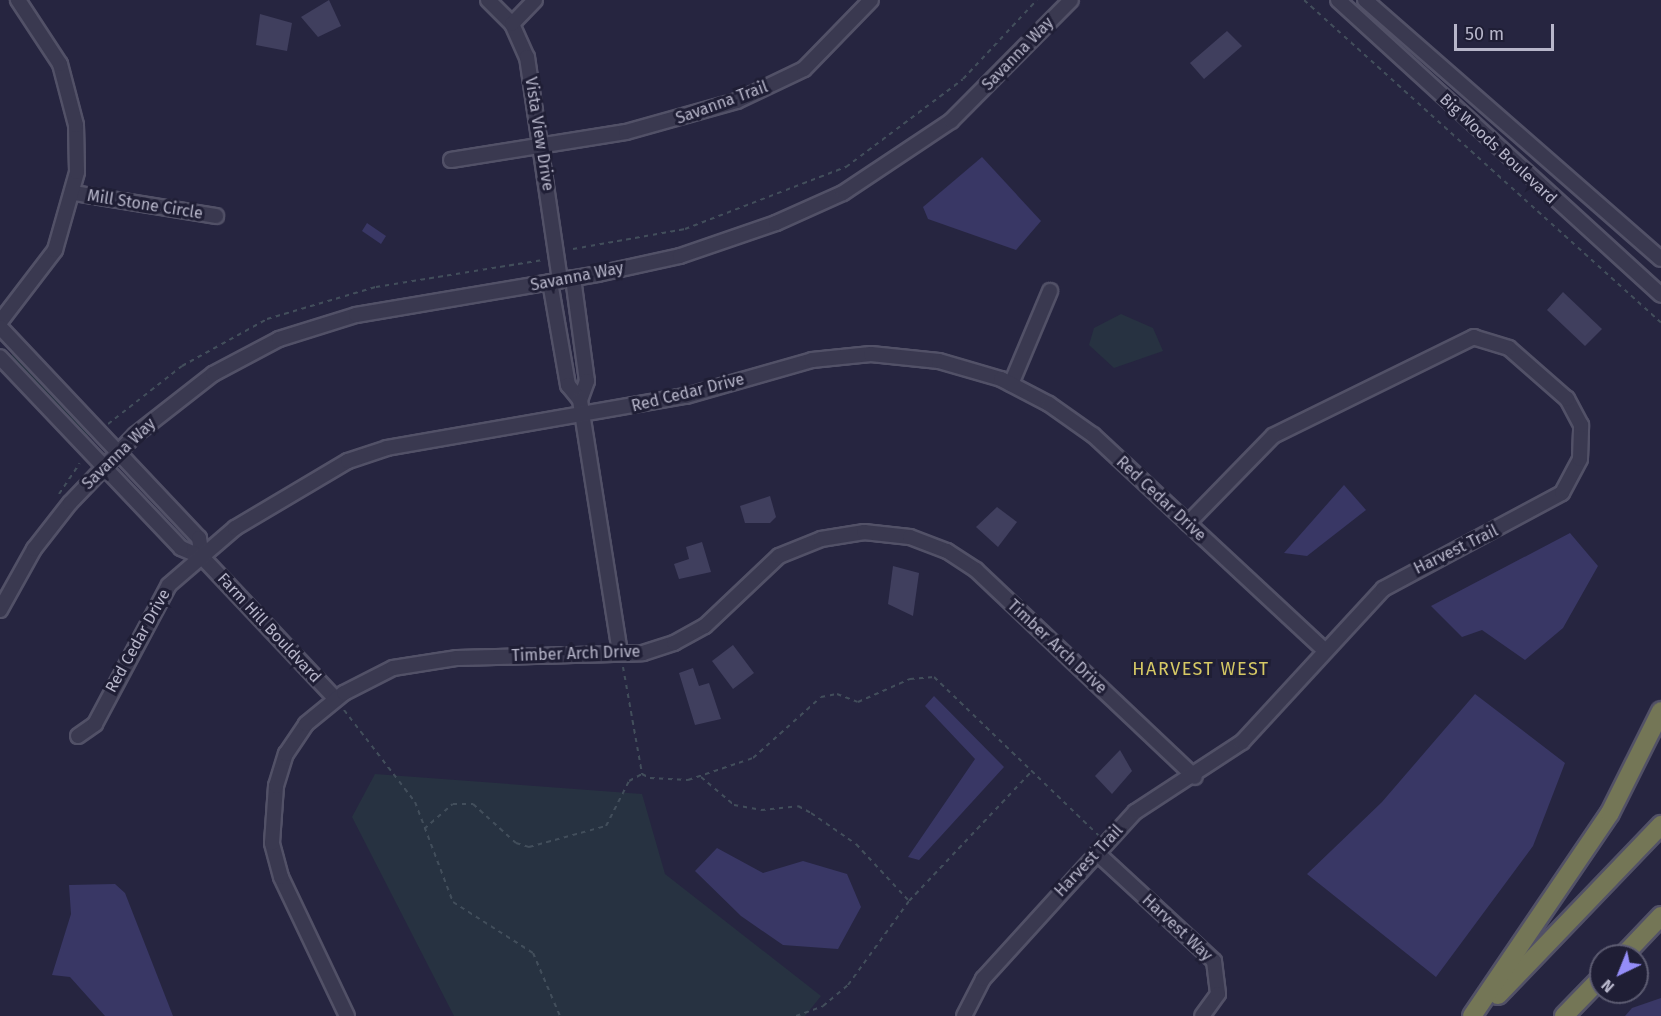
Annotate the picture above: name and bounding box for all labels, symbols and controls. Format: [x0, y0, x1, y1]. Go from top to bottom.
scale bar [1457, 12, 1558, 50]
street label: Savanna Way [978, 13, 1058, 95]
text: 50 m [1465, 23, 1504, 45]
street label: Vista View Drive [521, 76, 557, 192]
street label: Savanna Trail [673, 77, 771, 129]
street label: Big Woods Boulevard [1435, 90, 1561, 208]
street label: Mill Stone Circle [86, 186, 204, 224]
street label: Savanna Way [529, 259, 625, 295]
street label: Red Cedar Drive [630, 370, 746, 416]
street label: Savanna Way [78, 414, 160, 494]
street label: Red Cedar Drive [1112, 453, 1210, 545]
street label: Harvest Trail [1411, 521, 1501, 579]
street label: Farm Hill Bouldvard [213, 569, 325, 687]
street label: Red Cedar Drive [102, 586, 174, 696]
street label: Timber Arch Drive [1003, 596, 1111, 698]
street label: Timber Arch Drive [511, 642, 641, 666]
district label: HARVEST WEST [1132, 658, 1270, 680]
street label: Harvest Trail [1051, 821, 1127, 901]
street label: Harvest Way [1138, 891, 1216, 965]
north arrow [1589, 944, 1649, 1004]
text: N [1597, 976, 1618, 997]

